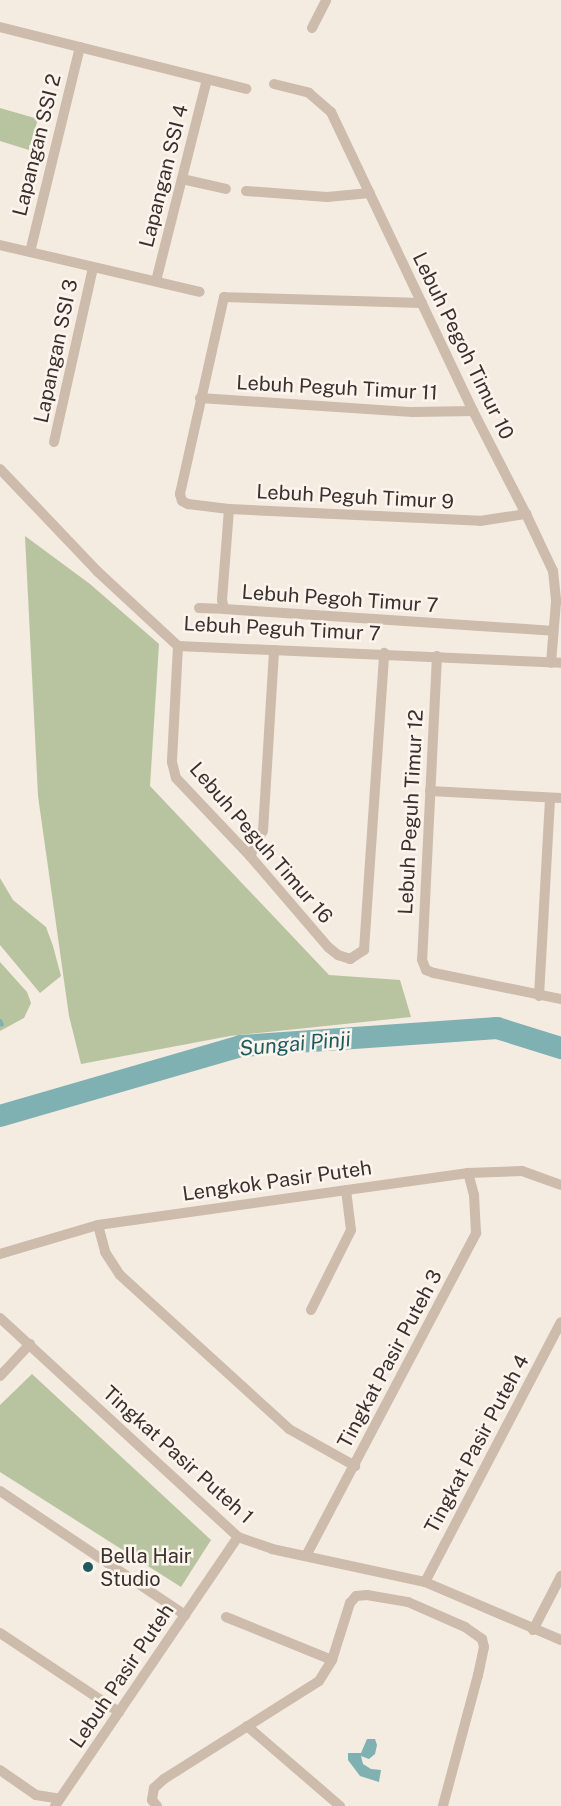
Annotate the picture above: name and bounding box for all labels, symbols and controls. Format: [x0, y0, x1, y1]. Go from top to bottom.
street label: Lapangan SSI 2 [8, 71, 66, 219]
street label: Lapangan SSI 4 [135, 102, 193, 250]
street label: Lebuh Pegoh Timur 10 [407, 249, 519, 443]
street label: Lapangan SSI 3 [29, 277, 83, 425]
street label: Lebuh Peguh Timur 11 [236, 371, 438, 405]
street label: Lebuh Peguh Timur 9 [256, 480, 454, 514]
street label: Lebuh Pegoh Timur 7 [241, 580, 439, 618]
street label: Lebuh Peguh Timur 7 [183, 612, 381, 646]
street label: Lebuh Peguh Timur 12 [394, 709, 428, 915]
street label: Lebuh Peguh Timur 16 [184, 757, 338, 929]
water label: Sungai Pinji [238, 1027, 352, 1061]
street label: Lengkok Pasir Puteh [181, 1156, 373, 1206]
street label: Tingkat Pasir Puteh 3 [333, 1266, 447, 1452]
street label: Tingkat Pasir Puteh 4 [420, 1351, 534, 1537]
street label: Tingkat Pasir Puteh 1 [98, 1381, 258, 1529]
place label: Bella Hair Studio [100, 1544, 192, 1591]
marker: Bella Hair Studio [81, 1560, 95, 1574]
street label: Lebuh Pasir Puteh [65, 1599, 179, 1753]

